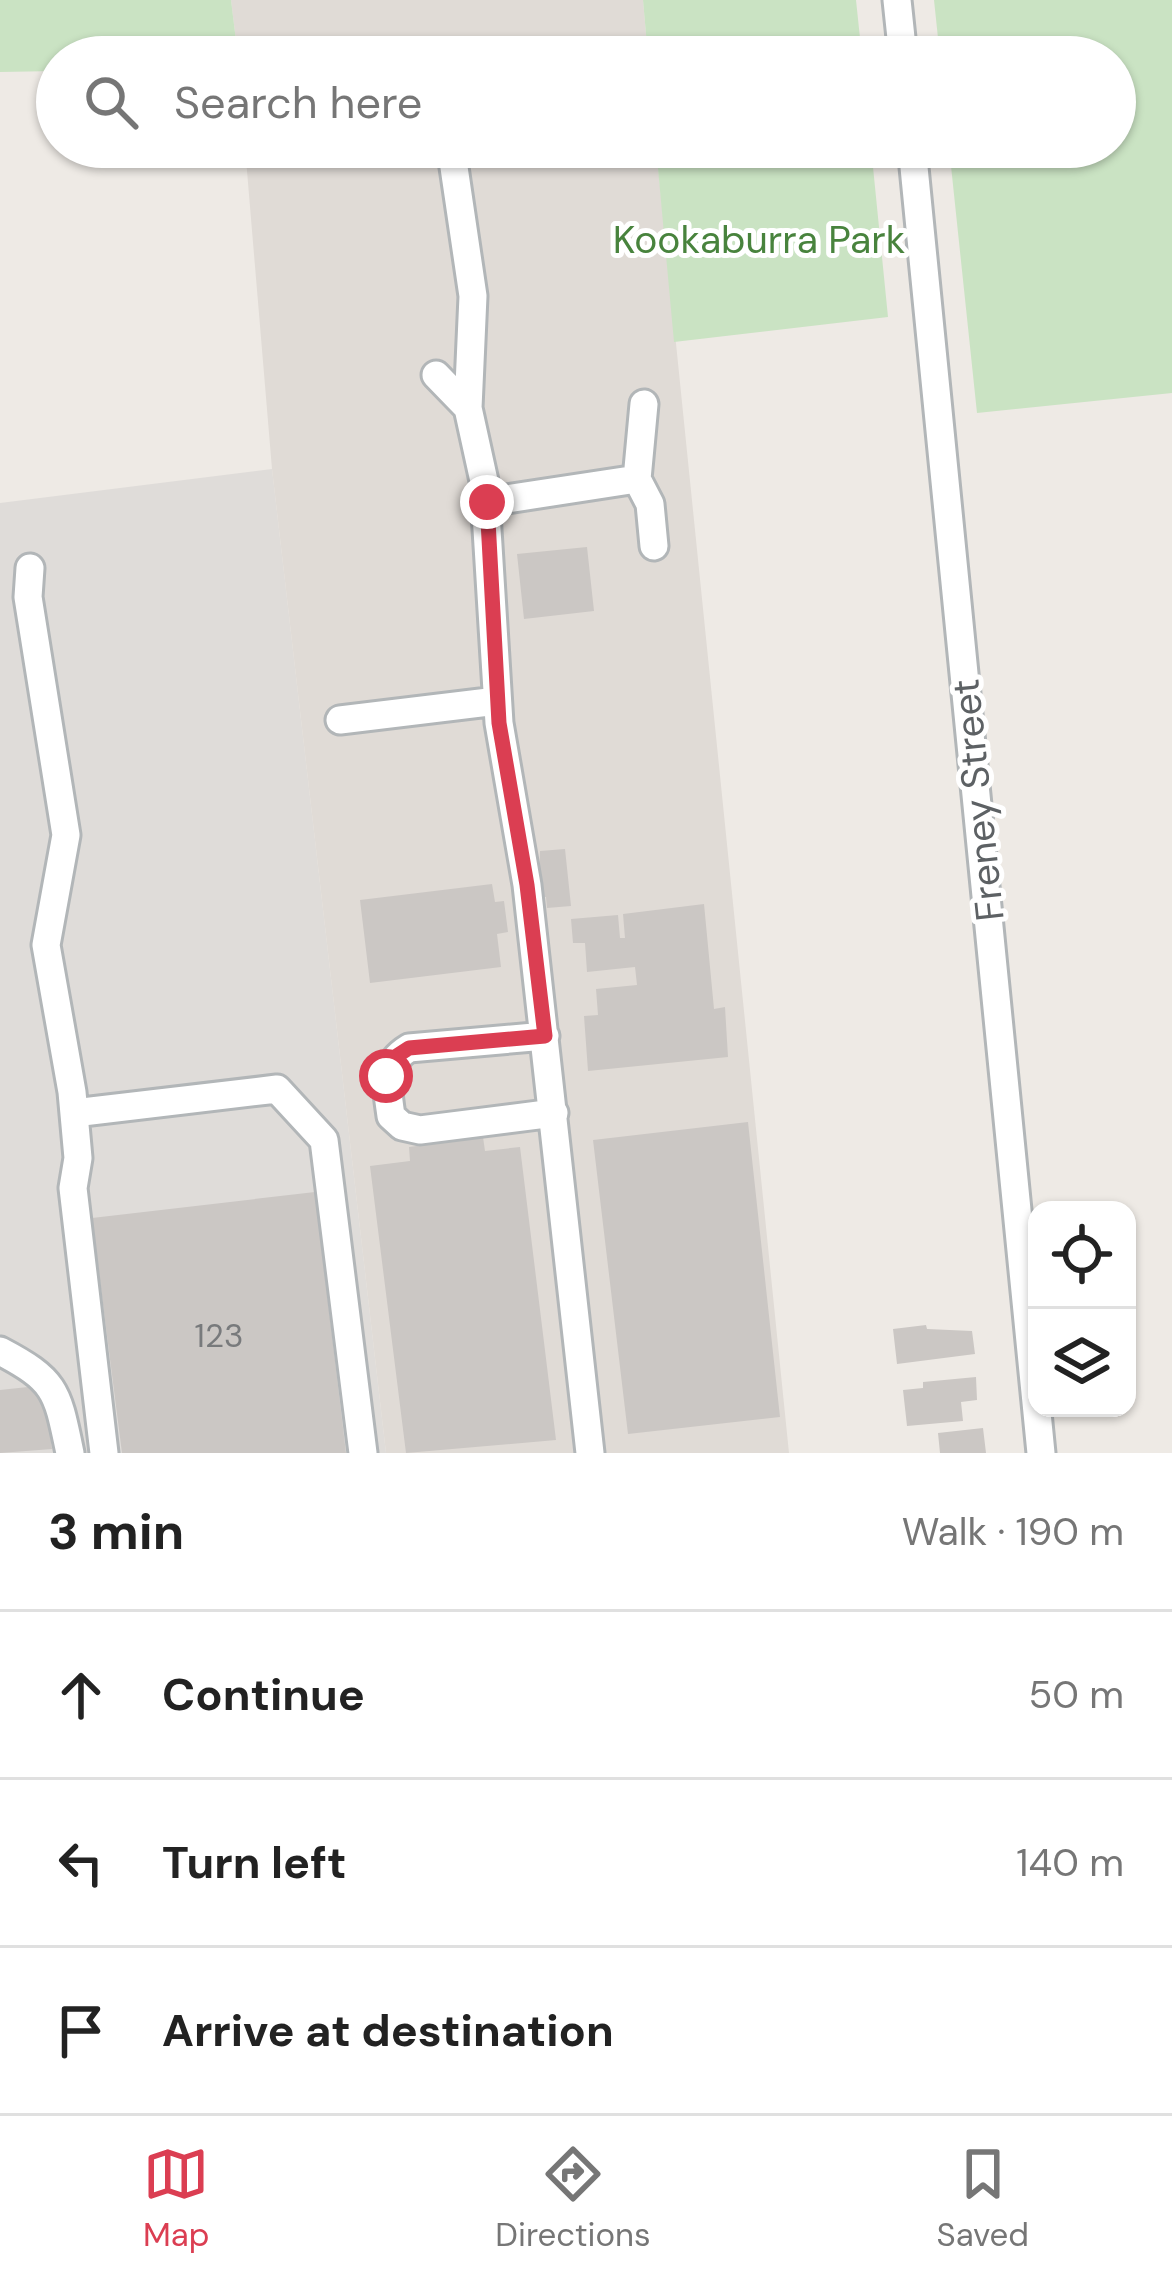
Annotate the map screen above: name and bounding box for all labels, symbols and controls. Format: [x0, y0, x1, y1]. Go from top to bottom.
search box [36, 36, 1136, 168]
icon: search [78, 69, 144, 135]
text: Search here [174, 73, 422, 132]
park label: Kookaburra Park [613, 214, 905, 265]
route end [460, 475, 514, 529]
street label: Freney Street [939, 676, 1016, 923]
route start [359, 1049, 413, 1103]
map controls [1028, 1201, 1136, 1417]
button: locate [1028, 1201, 1136, 1309]
button: layers [1028, 1309, 1136, 1417]
house number: 123 [195, 1314, 243, 1357]
text: 3 min [48, 1498, 184, 1565]
text: Walk · 190 m [902, 1506, 1124, 1557]
icon: ahead [48, 1662, 114, 1728]
text: Continue [162, 1665, 365, 1724]
text: 50 m [1028, 1669, 1124, 1720]
icon: left [48, 1830, 114, 1896]
text: Turn left [162, 1833, 346, 1892]
text: 140 m [1016, 1837, 1124, 1888]
icon: arrive [48, 1998, 114, 2064]
text: Arrive at destination [162, 2001, 614, 2060]
tab: Map [143, 2141, 209, 2256]
tab: Directions [495, 2141, 651, 2256]
tab: Saved [937, 2141, 1029, 2256]

